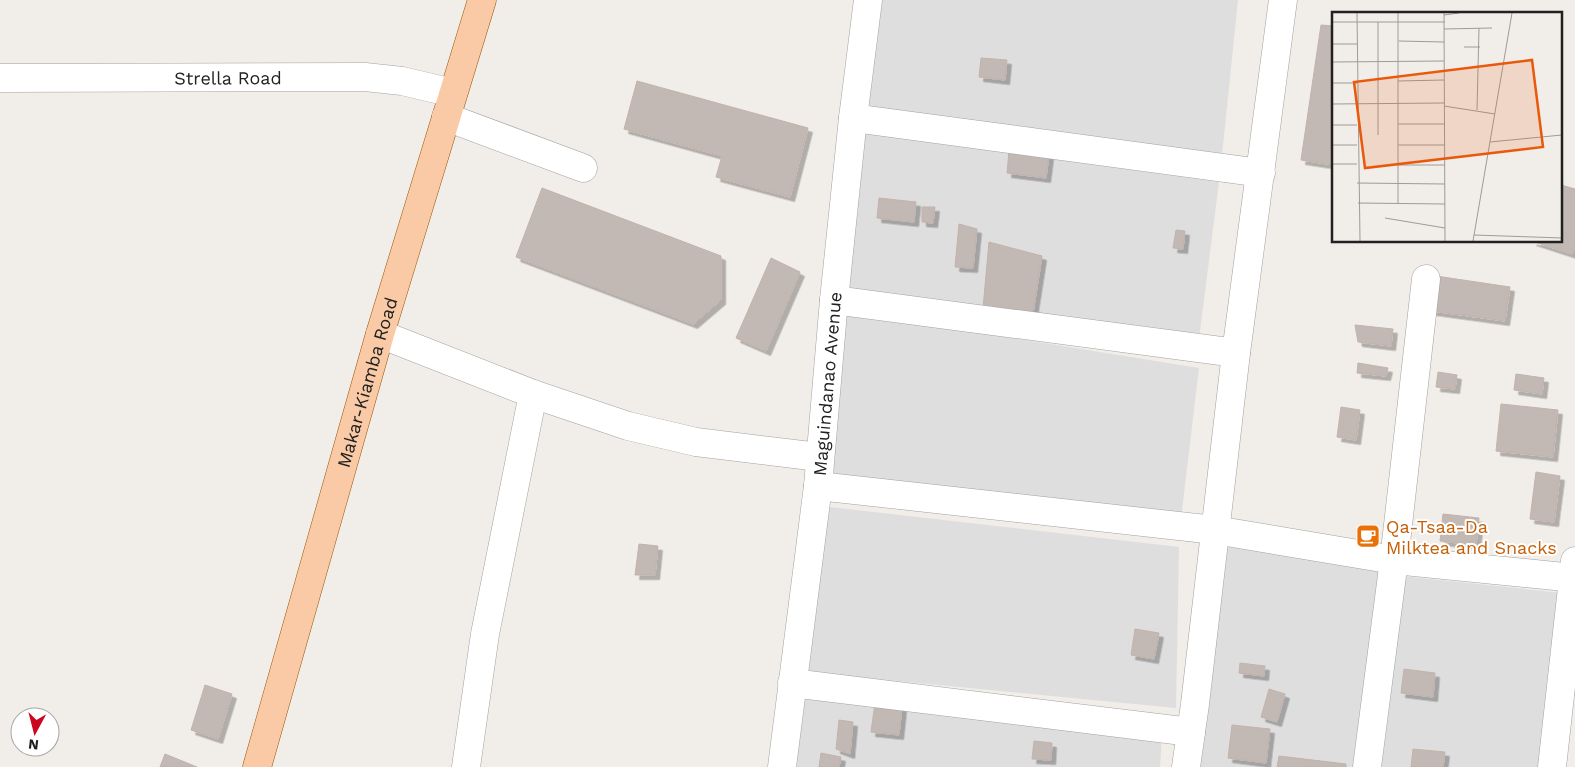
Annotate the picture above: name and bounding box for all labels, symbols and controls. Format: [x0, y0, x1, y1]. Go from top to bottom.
inset map [1332, 12, 1562, 242]
street label: Strella Road [174, 67, 282, 88]
street label: Maguindanao Avenue [808, 290, 845, 477]
street label: Makar-Kiamba Road [332, 295, 401, 470]
place label: Qa-Tsaa-Da Milktea and Snacks [1386, 516, 1557, 558]
cafe icon: Qa-Tsaa-Da Milktea and Snacks [1355, 523, 1381, 549]
north arrow [10, 707, 60, 757]
text: N [27, 736, 40, 753]

